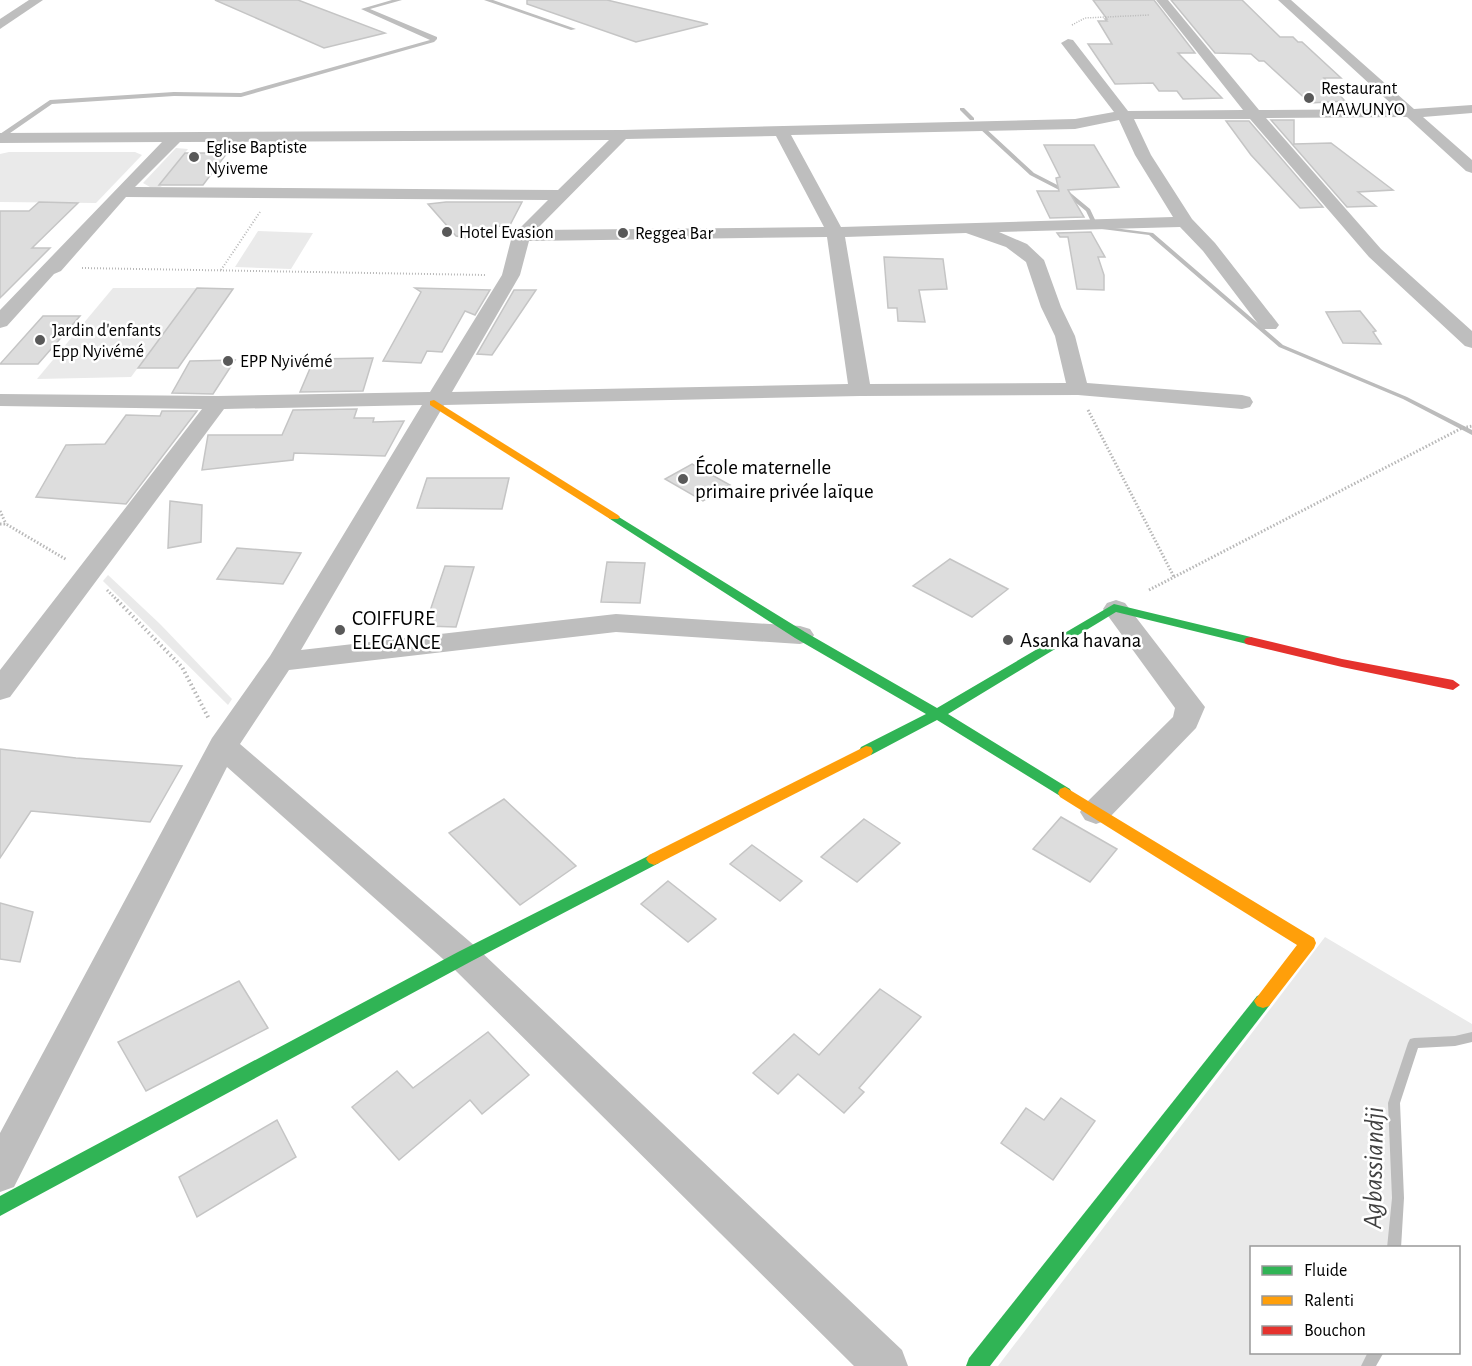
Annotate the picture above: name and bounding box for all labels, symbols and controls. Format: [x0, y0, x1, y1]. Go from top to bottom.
place label: Restaurant MAWUNYO [1321, 80, 1405, 119]
marker: Restaurant MAWUNYO [1302, 91, 1316, 105]
place label: Eglise Baptiste Nyiveme [206, 139, 307, 178]
marker: Eglise Baptiste Nyiveme [187, 150, 201, 164]
place label: Hotel Evasion [459, 224, 554, 242]
marker: Hotel Evasion [440, 225, 454, 239]
place label: Reggea Bar [635, 225, 713, 243]
marker: Reggea Bar [616, 226, 630, 240]
place label: Jardin d'enfants Epp Nyivémé [52, 322, 161, 361]
marker: Jardin d'enfants Epp Nyivémé [33, 333, 47, 347]
place label: EPP Nyivémé [240, 353, 332, 371]
marker: EPP Nyivémé [221, 354, 235, 368]
place label: École maternelle primaire privée laïque [695, 455, 874, 502]
marker: École maternelle primaire privée laïque [676, 472, 690, 486]
place label: COIFFURE ELEGANCE [352, 608, 440, 653]
marker: COIFFURE ELEGANCE [333, 623, 347, 637]
place label: Asanka havana [1020, 630, 1142, 651]
marker: Asanka havana [1001, 633, 1015, 647]
water label: Agbassiandji [1359, 1107, 1388, 1230]
legend [1250, 1246, 1460, 1354]
text: Fluide [1304, 1262, 1347, 1280]
text: Ralenti [1304, 1292, 1354, 1310]
text: Bouchon [1304, 1322, 1366, 1340]

